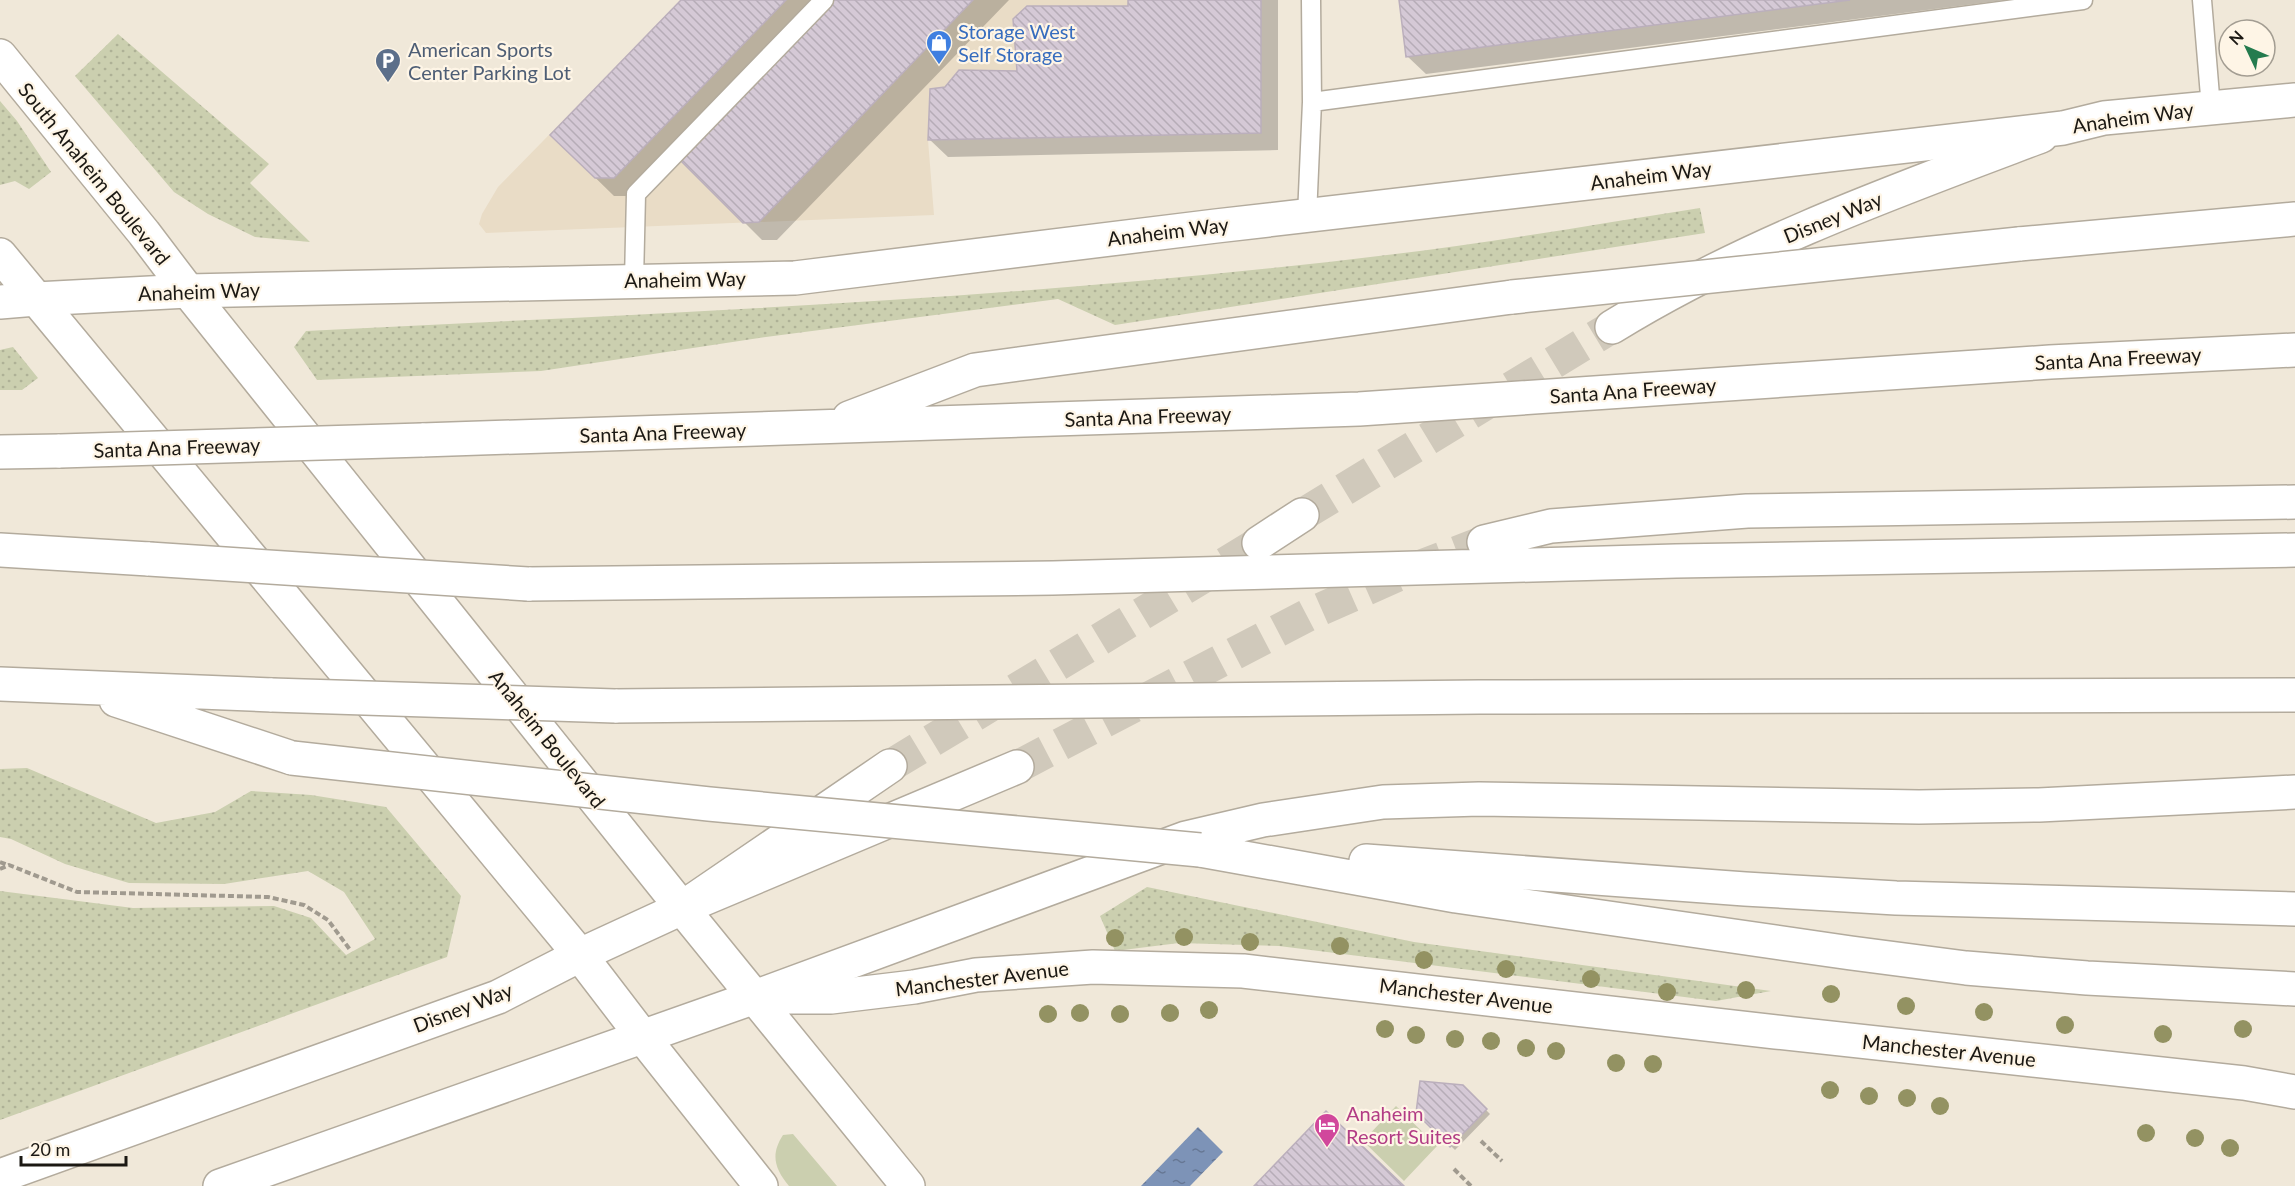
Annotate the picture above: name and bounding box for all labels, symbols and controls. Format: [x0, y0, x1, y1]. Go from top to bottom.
north arrow [2217, 18, 2277, 78]
place label: Storage West Self Storage [958, 19, 1076, 66]
text: N [2225, 26, 2247, 48]
shop icon: Storage West Self Storage [924, 28, 954, 66]
place label: American Sports Center Parking Lot [408, 37, 571, 84]
parking icon: American Sports Center Parking Lot [373, 46, 403, 84]
street label: South Anaheim Boulevard [14, 78, 176, 269]
street label: Anaheim Way [2071, 97, 2196, 137]
street label: Anaheim Way [1589, 156, 1714, 194]
street label: Disney Way [1780, 186, 1886, 248]
street label: Anaheim Way [1106, 212, 1231, 250]
street label: Anaheim Way [624, 266, 747, 292]
street label: Anaheim Way [138, 277, 261, 305]
street label: Santa Ana Freeway [2034, 342, 2203, 374]
street label: Santa Ana Freeway [1549, 372, 1718, 408]
street label: Santa Ana Freeway [1064, 401, 1232, 431]
street label: Santa Ana Freeway [579, 417, 747, 447]
street label: Santa Ana Freeway [93, 432, 261, 462]
street label: Anaheim Boulevard [485, 664, 611, 812]
street label: Manchester Avenue [894, 955, 1070, 1001]
street label: Manchester Avenue [1378, 972, 1554, 1018]
street label: Disney Way [410, 977, 516, 1037]
street label: Manchester Avenue [1861, 1029, 2037, 1071]
place label: Anaheim Resort Suites [1346, 1101, 1461, 1148]
hotel icon: Anaheim Resort Suites [1312, 1111, 1342, 1149]
scale bar [21, 1129, 126, 1167]
text: 20 m [30, 1138, 70, 1160]

